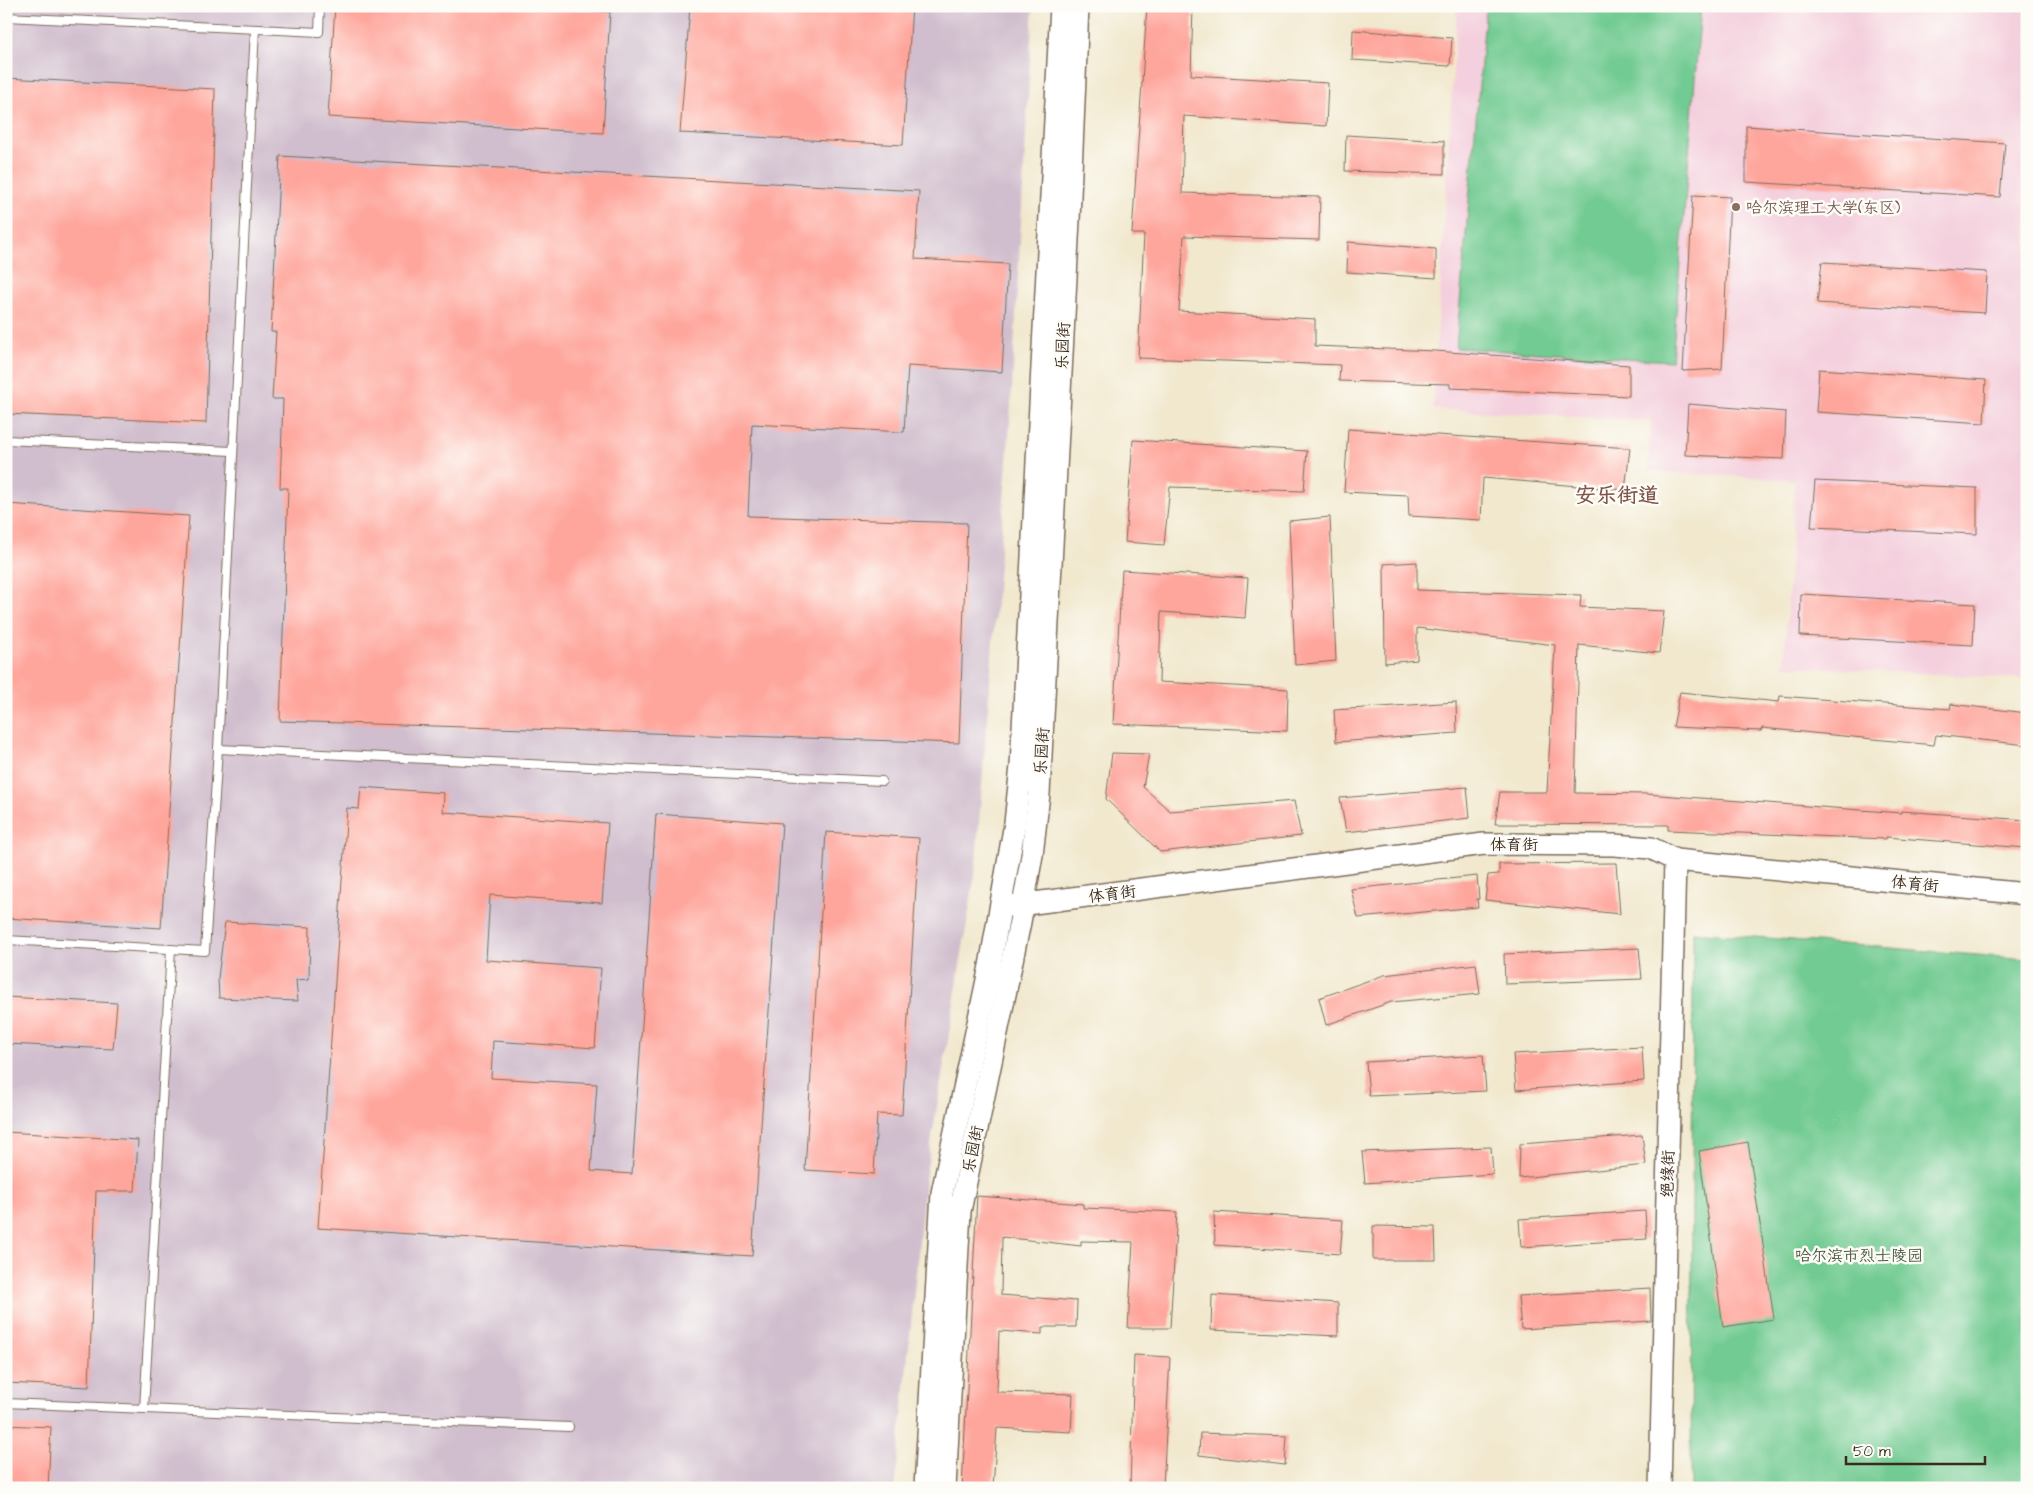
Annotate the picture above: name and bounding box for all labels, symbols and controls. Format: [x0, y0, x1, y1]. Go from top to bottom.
place label: 哈尔滨理工大学(东区) [1746, 197, 1901, 219]
marker: 哈尔滨理工大学(东区) [1730, 201, 1742, 213]
street label: 乐园街 [1051, 322, 1075, 371]
district label: 安乐街道 [1575, 481, 1659, 510]
street label: 乐园街 [1029, 726, 1055, 776]
street label: 体育街 [1490, 834, 1538, 856]
street label: 体育街 [1890, 871, 1940, 897]
street label: 体育街 [1087, 880, 1137, 908]
street label: 乐园街 [957, 1123, 989, 1175]
street label: 绝缘街 [1657, 1150, 1679, 1198]
park label: 哈尔滨市烈士陵园 [1795, 1245, 1923, 1267]
scale bar [1846, 1434, 1984, 1466]
text: 50 m [1853, 1441, 1891, 1462]

